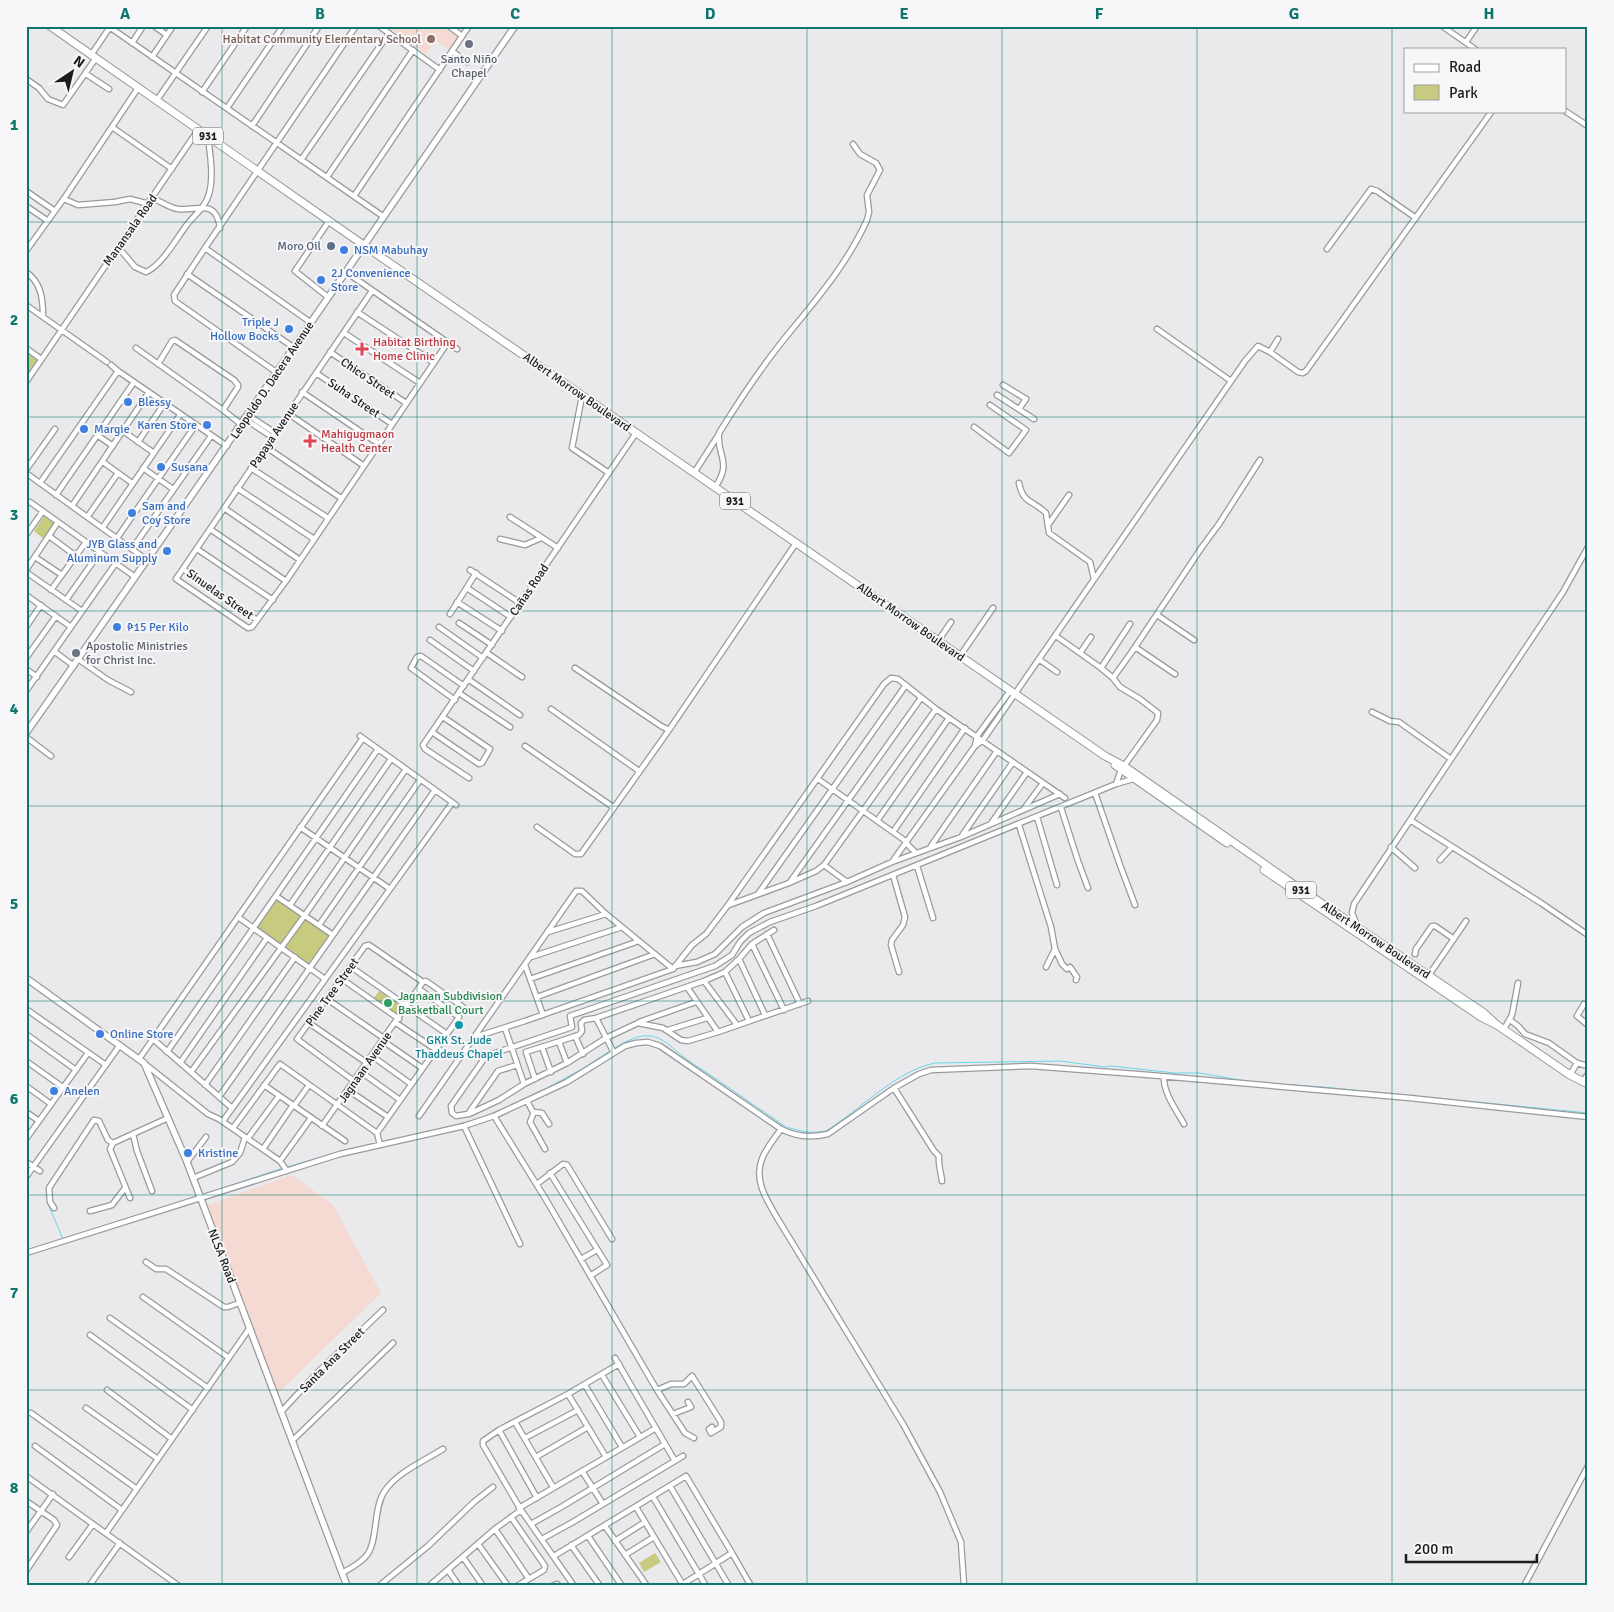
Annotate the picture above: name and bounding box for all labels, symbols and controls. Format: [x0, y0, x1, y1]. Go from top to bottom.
text: A [120, 4, 131, 24]
text: B [315, 4, 325, 24]
text: C [510, 4, 520, 24]
text: D [705, 4, 716, 24]
text: E [899, 4, 909, 24]
text: F [1095, 4, 1104, 24]
text: G [1289, 4, 1299, 24]
text: H [1484, 4, 1494, 24]
place label: Habitat Community Elementary School [223, 32, 421, 47]
marker: Habitat Community Elementary School [425, 33, 437, 45]
marker: Santo Niño Chapel [463, 38, 475, 50]
north arrow [48, 48, 98, 98]
legend [1404, 48, 1566, 112]
text: N [70, 52, 88, 72]
place label: Santo Niño Chapel [441, 52, 497, 81]
text: Road [1449, 58, 1481, 76]
text: Park [1449, 84, 1478, 102]
text: 1 [10, 115, 19, 135]
road number: 931 [193, 128, 223, 144]
street label: Manansala Road [100, 191, 161, 269]
place label: Moro Oil [277, 239, 321, 254]
marker: Moro Oil [325, 240, 337, 252]
place label: NSM Mabuhay [354, 243, 428, 258]
marker: NSM Mabuhay [338, 244, 350, 256]
place label: 2J Convenience Store [331, 266, 411, 295]
marker: 2J Convenience Store [315, 274, 327, 286]
text: 2 [10, 310, 18, 330]
place label: Triple J Hollow Bocks [210, 315, 279, 344]
street label: Leopoldo D. Dacera Avenue [227, 319, 317, 442]
marker: Triple J Hollow Bocks [283, 323, 295, 335]
place label: Habitat Birthing Home Clinic [373, 335, 456, 364]
marker: Habitat Birthing Home Clinic [355, 342, 369, 356]
street label: Albert Morrow Boulevard [520, 350, 633, 435]
street label: Chico Street [338, 355, 398, 402]
street label: Suha Street [325, 375, 383, 421]
place label: Blessy [138, 395, 171, 410]
marker: Blessy [122, 396, 134, 408]
street label: Papaya Avenue [247, 399, 302, 471]
place label: Karen Store [137, 418, 197, 433]
marker: Karen Store [201, 419, 213, 431]
place label: Margie [94, 422, 130, 437]
marker: Margie [78, 423, 90, 435]
place label: Mahigugmaon Health Center [321, 427, 394, 456]
marker: Mahigugmaon Health Center [303, 434, 317, 448]
place label: Susana [171, 460, 208, 475]
marker: Susana [155, 461, 167, 473]
road number: 931 [720, 492, 750, 510]
place label: Sam and Coy Store [142, 499, 191, 528]
text: 3 [10, 505, 18, 525]
marker: Sam and Coy Store [126, 507, 138, 519]
place label: JYB Glass and Aluminum Supply [67, 537, 157, 566]
marker: JYB Glass and Aluminum Supply [161, 545, 173, 557]
street label: Cañas Road [507, 561, 552, 619]
street label: Sinuelas Street [184, 566, 256, 623]
street label: Albert Morrow Boulevard [854, 580, 967, 665]
place label: ₱15 Per Kilo [127, 620, 189, 635]
marker: ₱15 Per Kilo [111, 621, 123, 633]
place label: Apostolic Ministries for Christ Inc. [86, 639, 188, 668]
marker: Apostolic Ministries for Christ Inc. [70, 647, 82, 659]
text: 4 [10, 699, 19, 719]
road number: 931 [1286, 882, 1316, 898]
text: 5 [10, 894, 18, 914]
street label: Albert Morrow Boulevard [1318, 898, 1433, 982]
street label: Pine Tree Street [303, 955, 362, 1029]
place label: Jagnaan Subdivision Basketball Court [398, 989, 502, 1018]
marker: Jagnaan Subdivision Basketball Court [382, 997, 394, 1009]
marker: GKK St. Jude Thaddeus Chapel [453, 1019, 465, 1031]
place label: Online Store [110, 1027, 174, 1042]
marker: Online Store [94, 1028, 106, 1040]
street label: Jagnaan Avenue [335, 1029, 395, 1106]
place label: GKK St. Jude Thaddeus Chapel [415, 1033, 503, 1062]
place label: Anelen [64, 1084, 100, 1099]
marker: Anelen [48, 1085, 60, 1097]
text: 6 [10, 1089, 19, 1109]
place label: Kristine [198, 1146, 238, 1161]
marker: Kristine [182, 1147, 194, 1159]
street label: NLSA Road [204, 1227, 239, 1285]
text: 7 [10, 1283, 19, 1303]
street label: Santa Ana Street [297, 1325, 368, 1396]
text: 8 [10, 1478, 19, 1498]
scale bar [1406, 1532, 1538, 1564]
text: 200 m [1414, 1540, 1454, 1558]

